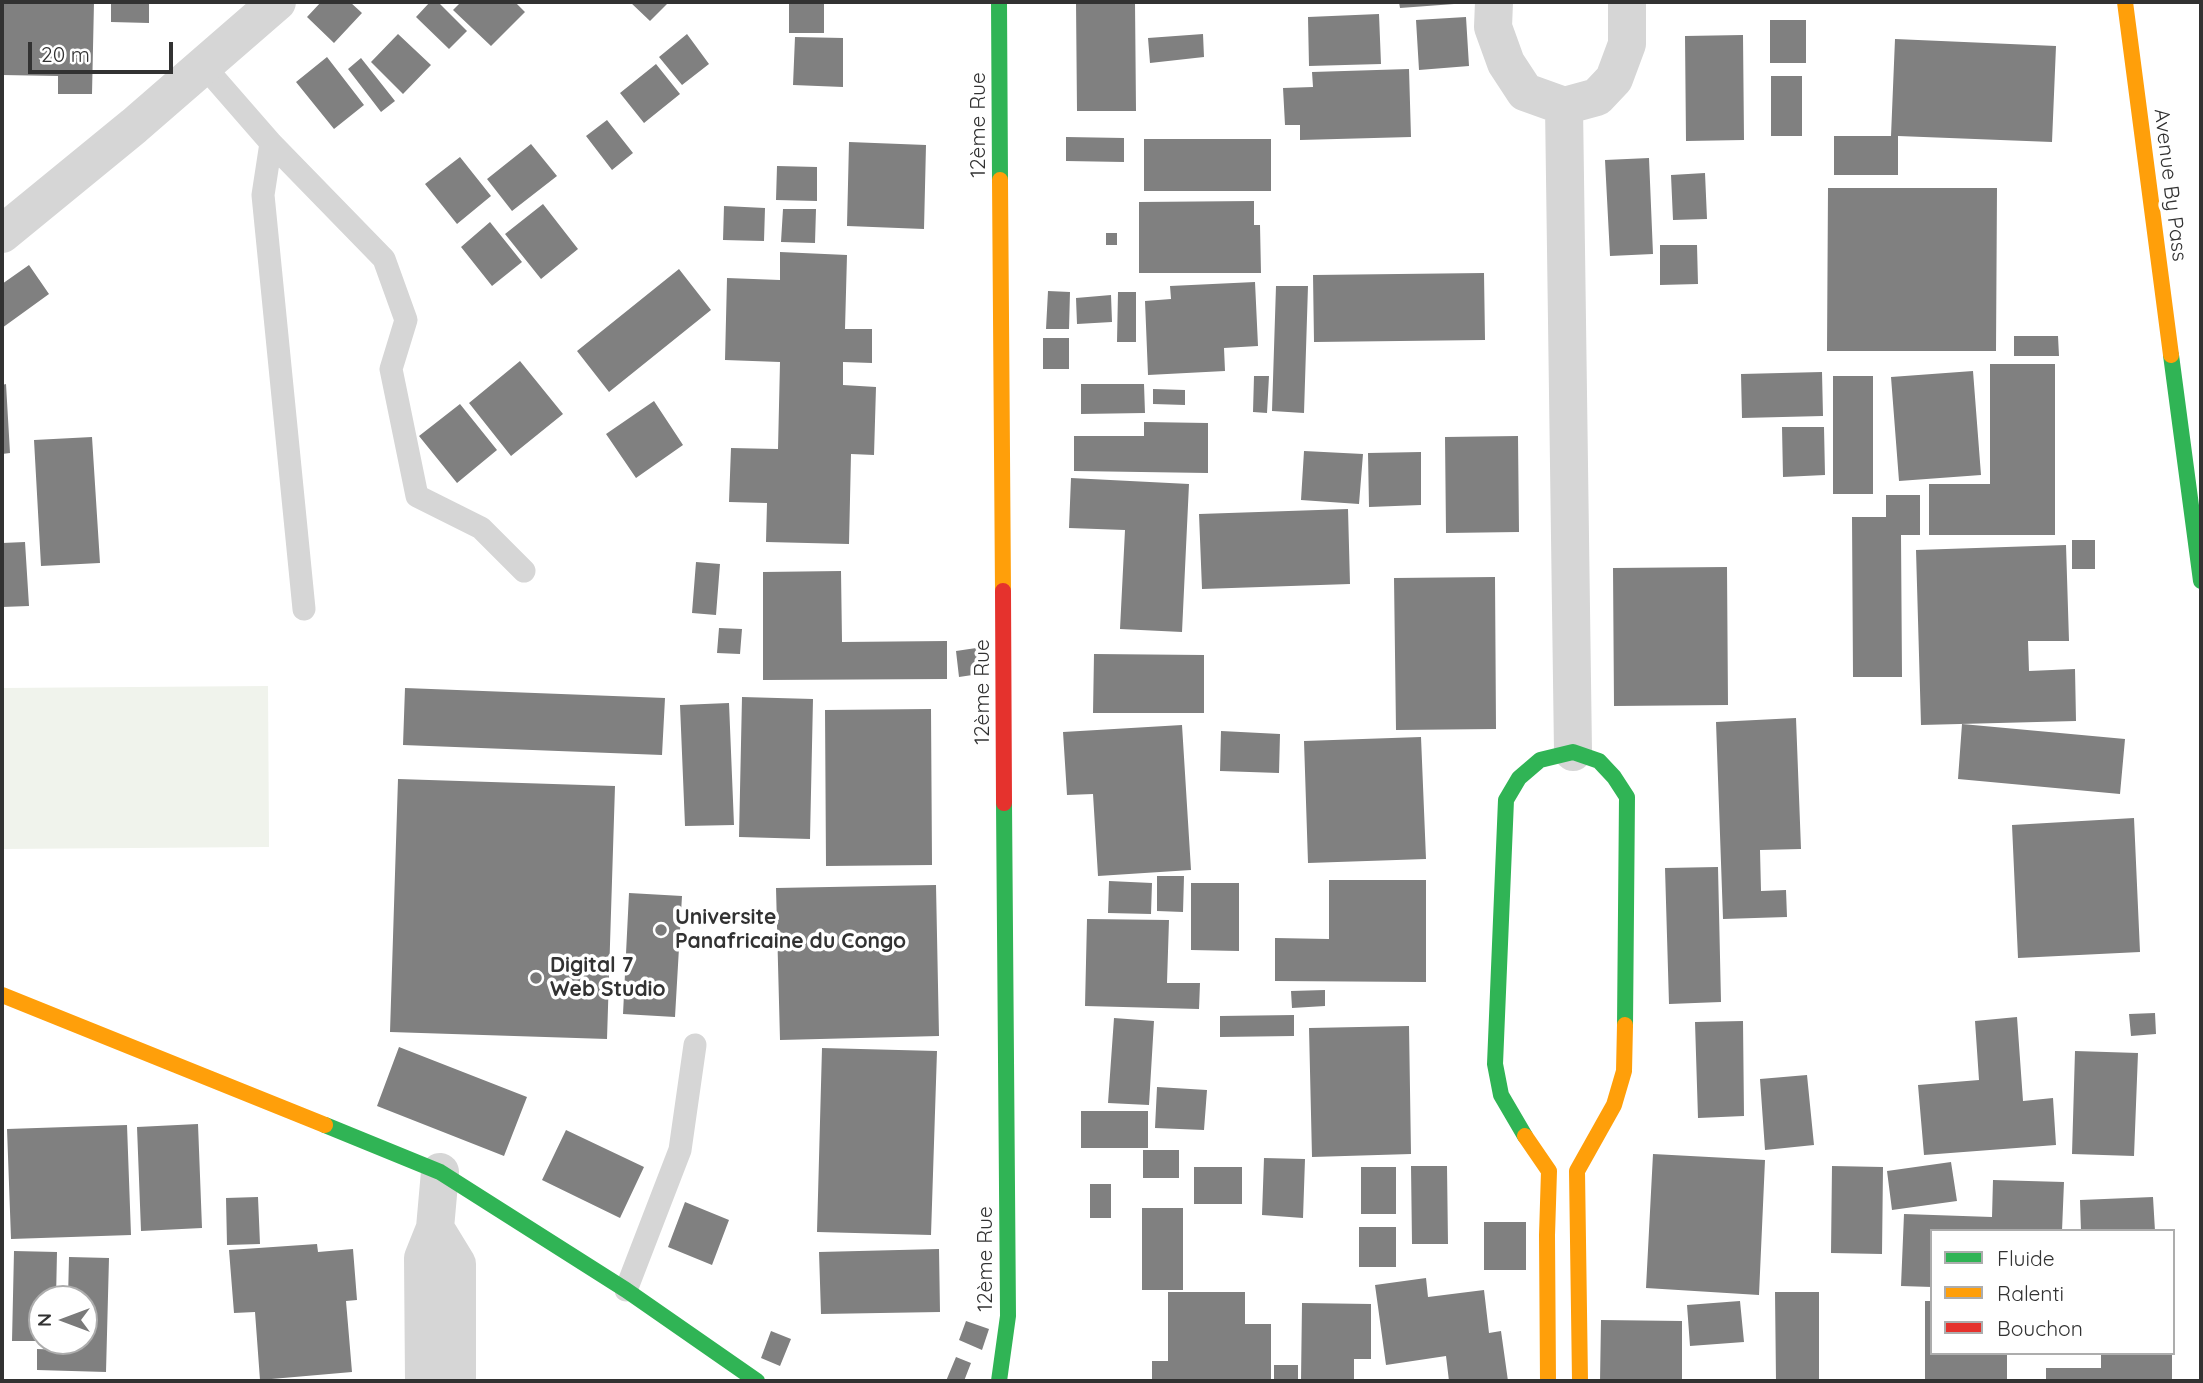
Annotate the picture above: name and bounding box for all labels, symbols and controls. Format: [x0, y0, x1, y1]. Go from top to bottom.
scale bar [32, 28, 177, 72]
text: 20 m [41, 41, 90, 67]
street label: 12ème Rue [966, 72, 992, 178]
street label: Avenue By Pass [2148, 107, 2192, 263]
street label: 12ème Rue [970, 639, 996, 745]
place label: Universite Panafricaine du Congo [675, 905, 906, 955]
marker: Universite Panafricaine du Congo [653, 922, 669, 938]
place label: Digital 7 Web Studio [550, 953, 666, 1003]
marker: Digital 7 Web Studio [528, 970, 544, 986]
street label: 12ème Rue [973, 1206, 999, 1312]
legend [1930, 1229, 2175, 1355]
text: Fluide [1997, 1245, 2055, 1271]
text: Ralenti [1997, 1280, 2064, 1306]
north arrow [28, 1285, 98, 1355]
text: N [32, 1313, 56, 1327]
text: Bouchon [1997, 1315, 2083, 1341]

